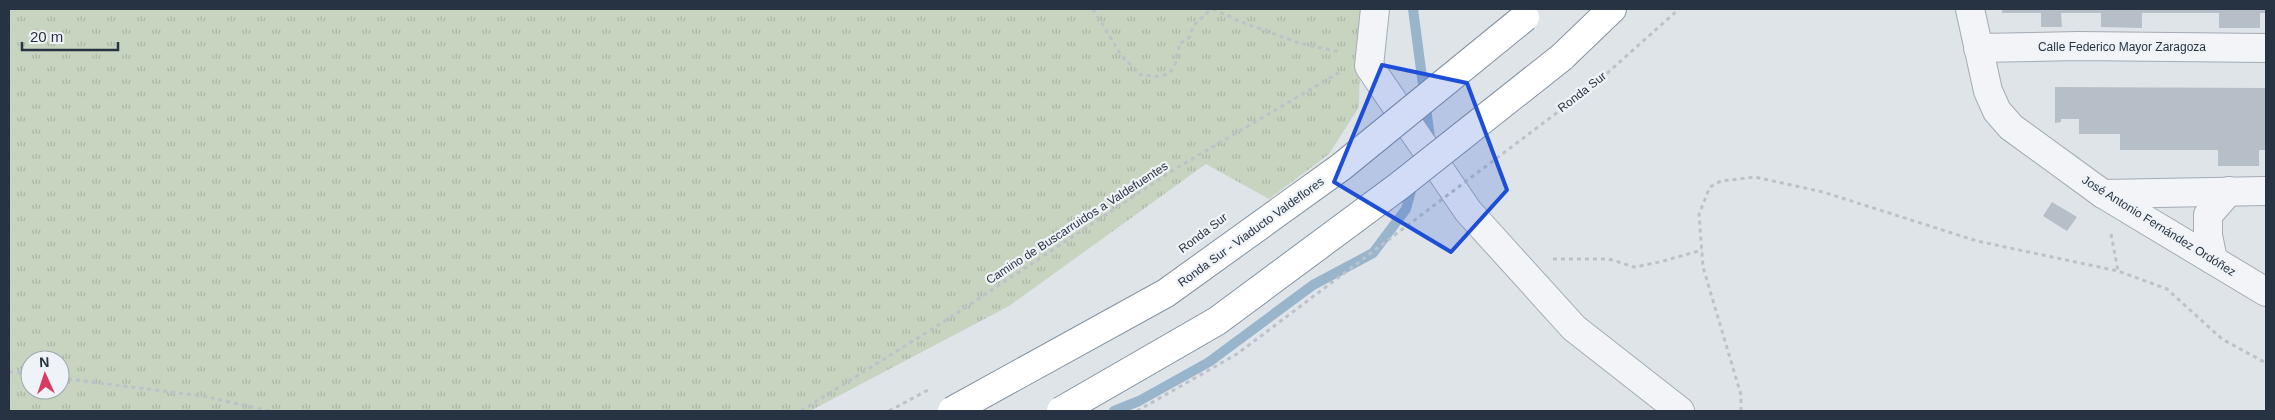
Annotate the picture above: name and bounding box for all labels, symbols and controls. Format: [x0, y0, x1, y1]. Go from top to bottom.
scale bar [22, 20, 119, 52]
text: 20 m [30, 28, 63, 45]
street label: Calle Federico Mayor Zaragoza [2038, 40, 2206, 54]
street label: Ronda Sur [1555, 69, 1609, 115]
street label: Camino de Buscarruidos a Valdefuentes [983, 159, 1171, 287]
street label: José Antonio Fernández Ordóñez [2079, 173, 2239, 279]
street label: Ronda Sur - Viaducto Valdeflores [1175, 174, 1327, 290]
street label: Ronda Sur [1176, 210, 1230, 256]
north arrow [20, 350, 70, 400]
text: N [39, 354, 50, 370]

